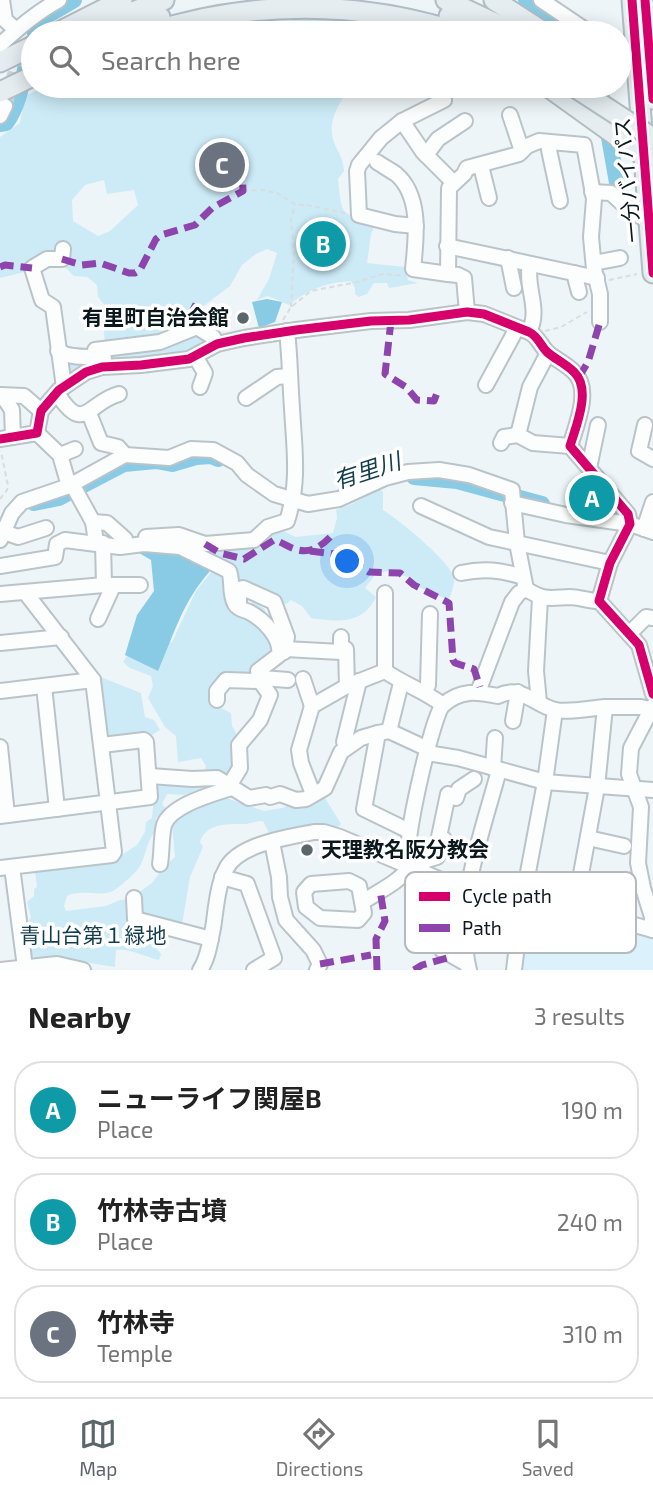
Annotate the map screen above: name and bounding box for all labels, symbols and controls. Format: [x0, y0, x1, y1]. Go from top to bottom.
search box [21, 21, 632, 98]
icon: search [45, 41, 83, 79]
text: Search here [101, 44, 241, 75]
street label: 一分バイパス [609, 116, 644, 244]
pin: C [199, 139, 245, 191]
pin: B [300, 218, 346, 270]
place label: 有里町自治会館 [82, 304, 229, 329]
marker: 有里町自治会館 [235, 310, 251, 326]
water label: 有里川 [330, 445, 407, 494]
pin: A [569, 472, 615, 524]
your location [330, 544, 364, 578]
place label: 天理教名阪分教会 [321, 836, 489, 861]
marker: 天理教名阪分教会 [299, 842, 315, 858]
legend [405, 872, 636, 953]
text: Cycle path [462, 884, 552, 907]
text: Path [462, 916, 502, 939]
park label: 青山台第１緑地 [20, 922, 167, 947]
text: Nearby [28, 998, 131, 1034]
text: 3 results [534, 1002, 625, 1030]
text: ニューライフ関屋B [97, 1082, 322, 1113]
text: A [45, 1096, 61, 1124]
text: 190 m [562, 1096, 623, 1124]
text: Place [97, 1115, 153, 1143]
text: 竹林寺古墳 [97, 1194, 227, 1225]
text: B [46, 1208, 60, 1236]
text: 240 m [557, 1208, 623, 1236]
text: Place [97, 1227, 153, 1255]
text: 竹林寺 [97, 1306, 175, 1337]
text: C [46, 1320, 60, 1348]
text: 310 m [562, 1320, 623, 1348]
text: Temple [97, 1339, 173, 1367]
tab: Map [79, 1415, 117, 1480]
tab: Directions [276, 1415, 363, 1480]
tab: Saved [522, 1415, 574, 1480]

